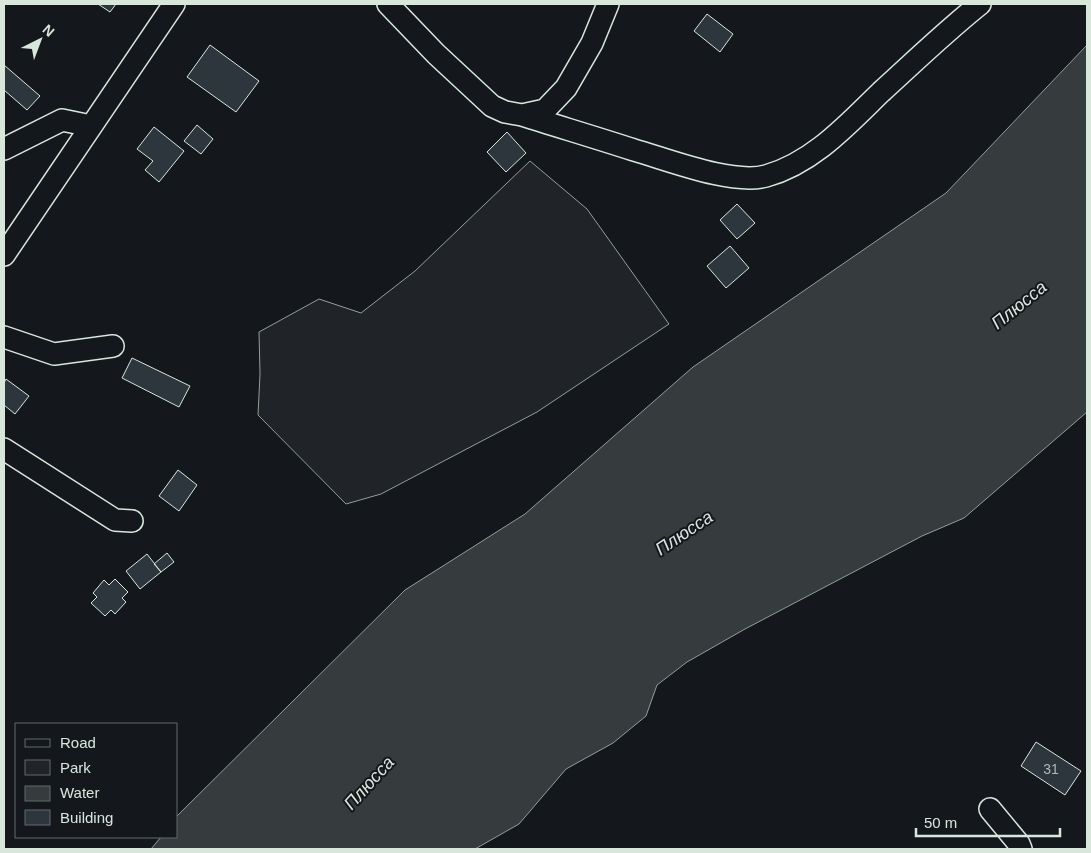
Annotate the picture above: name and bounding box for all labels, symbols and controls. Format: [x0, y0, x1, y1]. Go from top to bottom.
north arrow [15, 15, 65, 65]
text: N [40, 21, 58, 40]
water label: Плюсса [988, 277, 1050, 333]
water label: Плюсса [652, 507, 716, 559]
legend [15, 723, 178, 838]
text: Road [60, 734, 96, 751]
water label: Плюсса [340, 752, 398, 814]
text: Park [60, 759, 91, 776]
house number: 31 [1043, 761, 1059, 777]
text: Water [60, 784, 99, 801]
scale bar [916, 806, 1060, 838]
text: Building [60, 809, 113, 826]
text: 50 m [924, 814, 957, 831]

